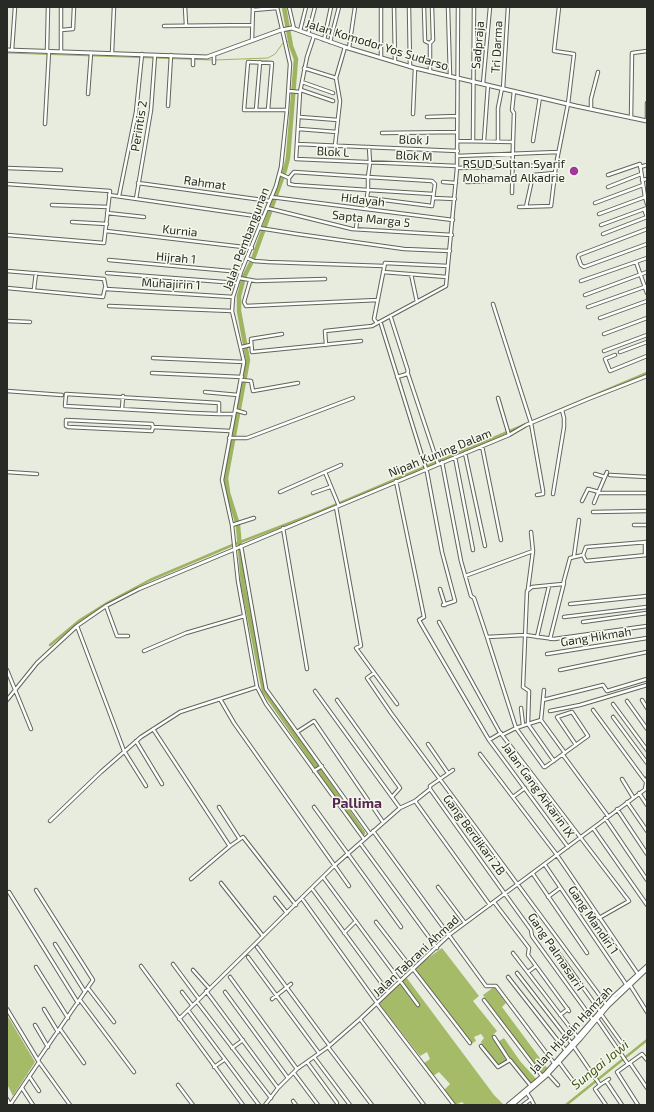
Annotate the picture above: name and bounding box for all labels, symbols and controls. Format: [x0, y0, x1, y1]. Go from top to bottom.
street label: Jalan Komodor Yos Sudarso [304, 16, 450, 74]
street label: Sadpraja [469, 20, 487, 70]
street label: Tri Darma [488, 20, 506, 74]
street label: Perintis 2 [128, 100, 150, 152]
street label: Blok J [398, 132, 430, 148]
street label: Blok L [316, 144, 350, 160]
street label: Blok M [395, 148, 433, 164]
place label: RSUD Sultan Syarif Mohamad Alkadrie [462, 157, 565, 185]
marker: RSUD Sultan Syarif Mohamad Alkadrie [568, 165, 580, 177]
street label: Rahmat [183, 173, 227, 193]
street label: Jalan Pembangunan [220, 186, 272, 292]
street label: Hidayah [340, 190, 386, 210]
street label: Sapta Marga 5 [331, 208, 411, 230]
street label: Kurnia [162, 222, 198, 240]
street label: Hijrah 1 [156, 249, 196, 267]
street label: Muhajirin 1 [141, 275, 201, 293]
street label: Nipah Kuning Dalam [386, 426, 494, 480]
street label: Gang Hikmah [559, 624, 633, 650]
street label: Jalan Gang Arkarin IX [499, 740, 577, 840]
street label: Gang Berdikari 2B [440, 792, 508, 878]
district label: Pallima [332, 795, 382, 811]
street label: Gang Mandiri 1 [565, 883, 621, 957]
street label: Gang Palmasari I [525, 910, 587, 994]
street label: Jalan Tabrani Ahmad [370, 912, 462, 1000]
street label: Jalan Husein Hamzah [526, 983, 616, 1077]
water label: Sungai Jawi [568, 1037, 632, 1093]

